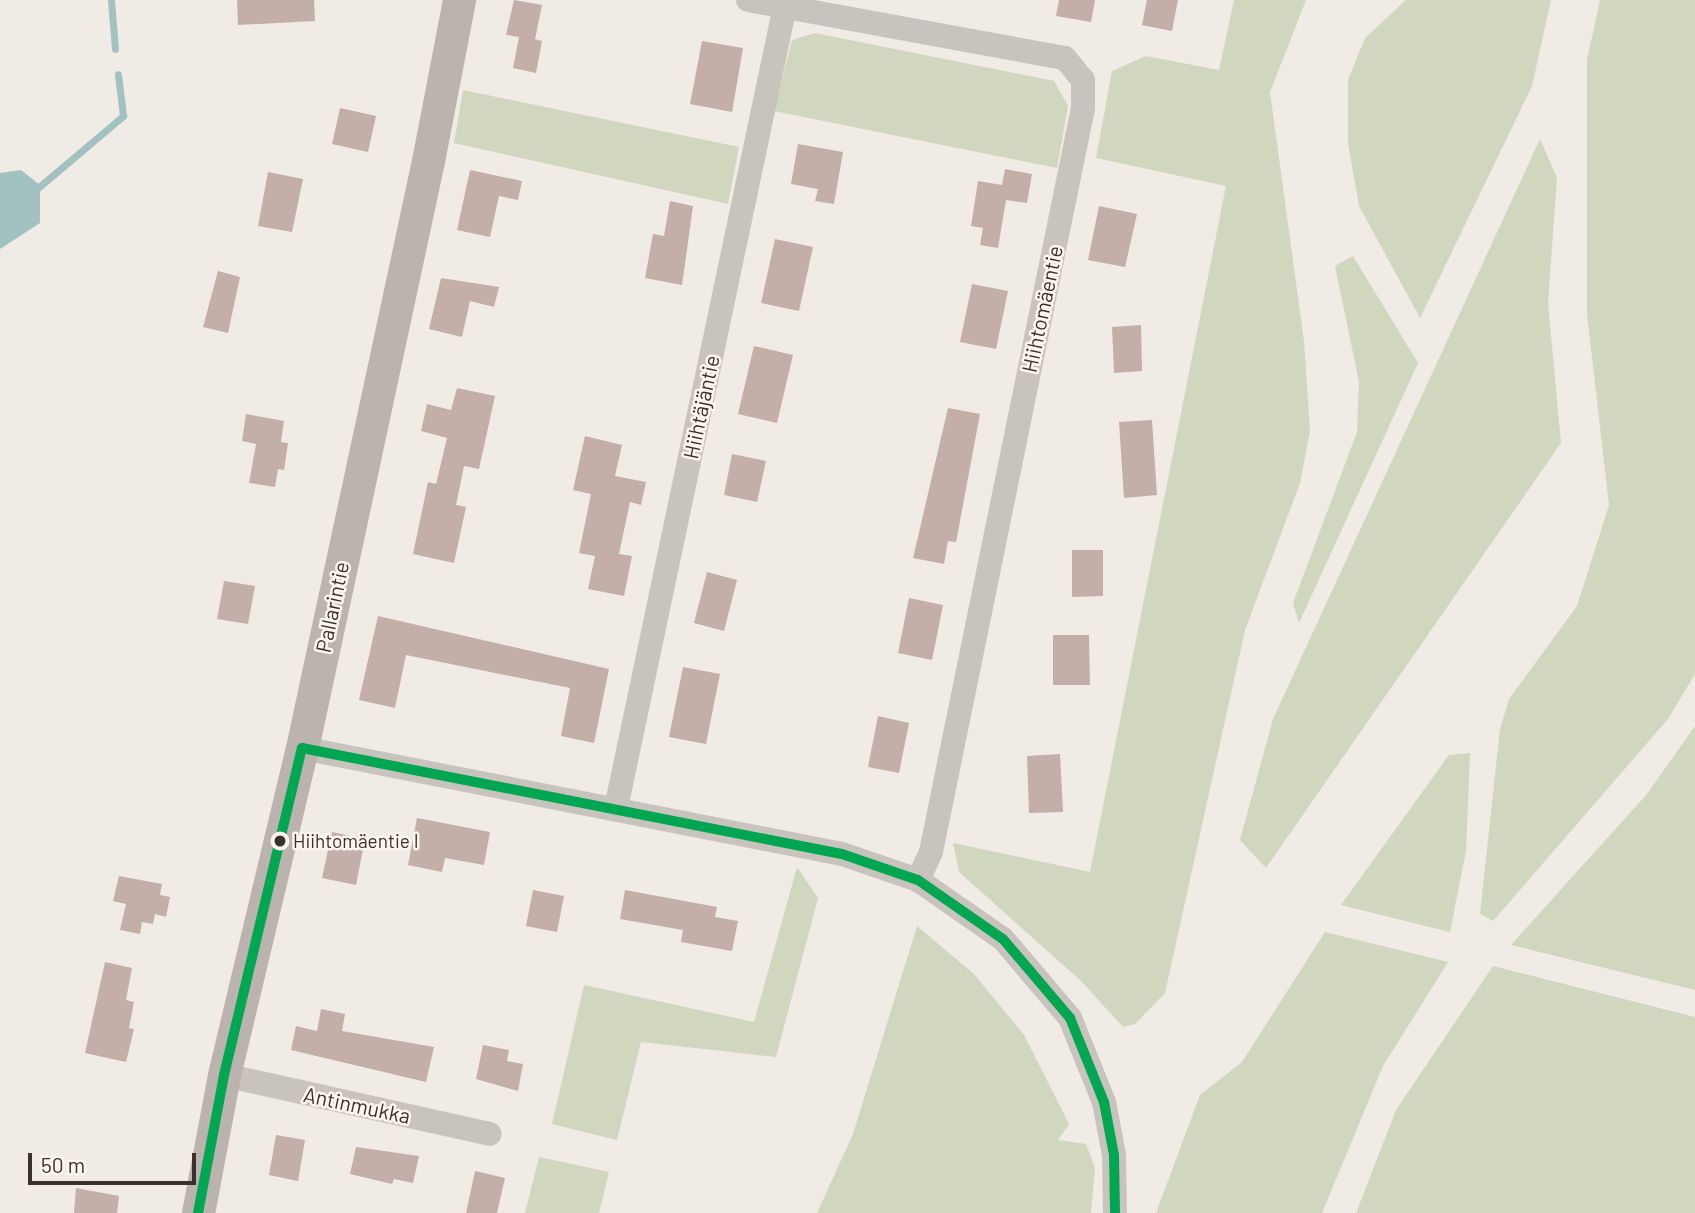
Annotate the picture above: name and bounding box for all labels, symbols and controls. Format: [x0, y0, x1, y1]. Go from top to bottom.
street label: Hiihtomäentie [1016, 243, 1068, 375]
street label: Hiihtäjäntie [678, 353, 724, 461]
street label: Pallarintie [310, 559, 354, 655]
place label: Hiihtomäentie I [293, 830, 419, 852]
marker: Hiihtomäentie I [273, 834, 287, 848]
street label: Antinmukka [301, 1081, 413, 1129]
scale bar [32, 1140, 200, 1184]
text: 50 m [41, 1152, 85, 1177]

